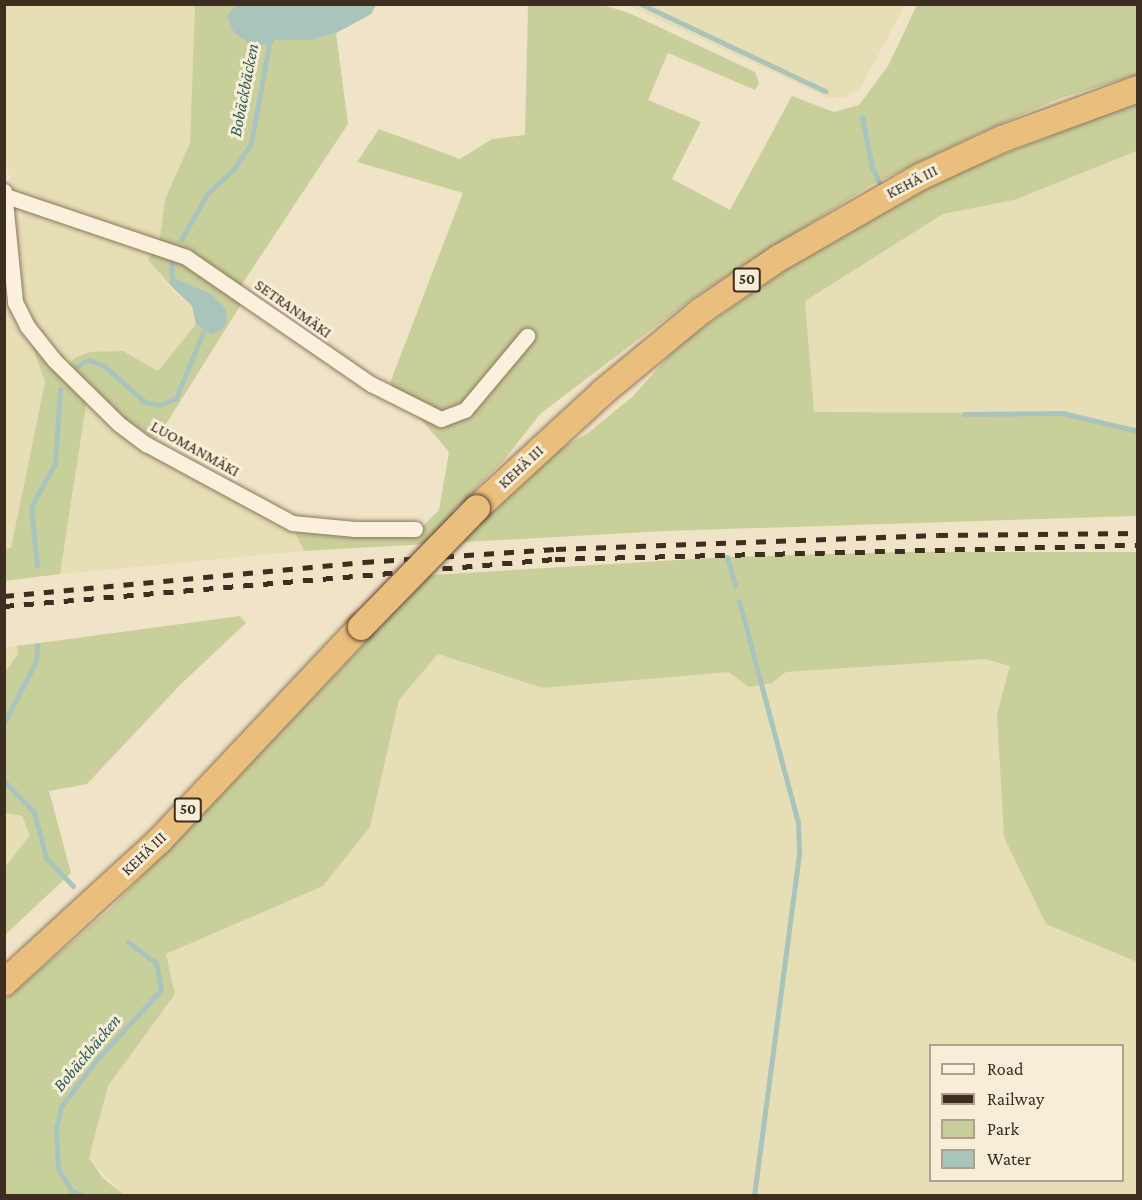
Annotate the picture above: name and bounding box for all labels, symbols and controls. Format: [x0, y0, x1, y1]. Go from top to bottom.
water label: Bobäckbäcken [224, 42, 264, 138]
street label: KEHÄ III [883, 161, 941, 203]
road number: 50 [732, 268, 762, 292]
street label: SETRANMÄKI [251, 276, 335, 342]
street label: LUOMANMÄKI [147, 417, 243, 481]
street label: KEHÄ III [494, 441, 548, 493]
road number: 50 [173, 798, 203, 822]
street label: KEHÄ III [118, 828, 170, 880]
water label: Bobäckbäcken [48, 1010, 126, 1096]
legend [929, 1044, 1124, 1182]
text: Road [987, 1059, 1024, 1079]
text: Railway [987, 1089, 1044, 1109]
text: Park [987, 1119, 1019, 1139]
text: Water [987, 1149, 1031, 1169]

